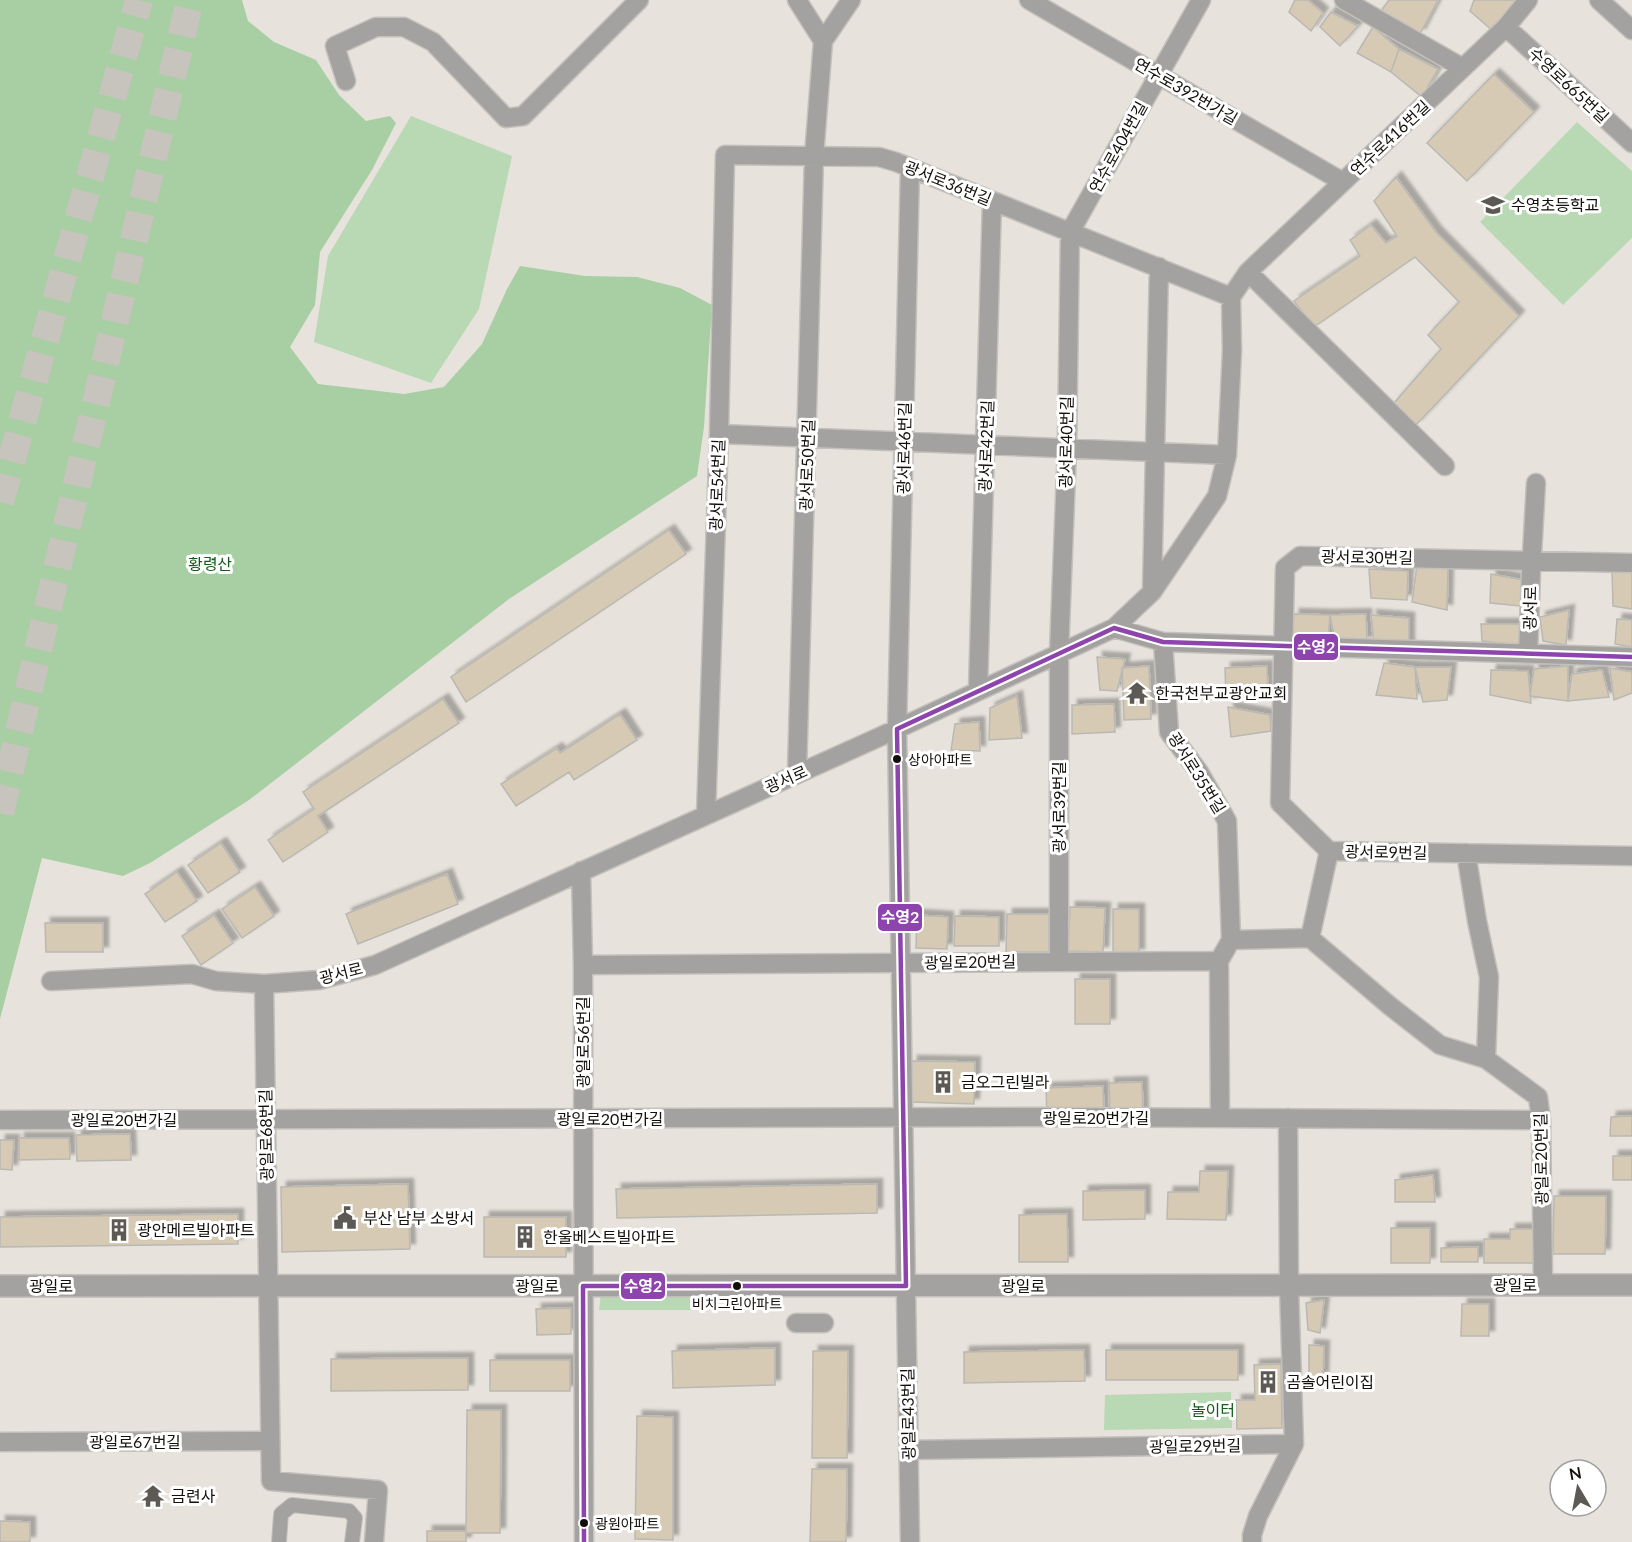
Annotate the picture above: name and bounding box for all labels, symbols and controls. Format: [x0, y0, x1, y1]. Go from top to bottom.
street label: 수영로665번길 [1526, 43, 1613, 126]
street label: 연수로392번가길 [1131, 53, 1241, 128]
street label: 연수로416번길 [1346, 96, 1433, 179]
street label: 연수로404번길 [1085, 98, 1150, 196]
street label: 광서로36번길 [902, 156, 994, 209]
school or university icon: 수영초등학교 [1480, 192, 1506, 218]
place label: 수영초등학교 [1511, 195, 1599, 214]
street label: 광서로40번길 [1055, 396, 1076, 488]
street label: 광서로42번길 [974, 400, 997, 492]
street label: 광서로46번길 [893, 402, 914, 494]
street label: 광서로50번길 [795, 419, 818, 511]
street label: 광서로54번길 [705, 439, 728, 531]
street label: 광서로30번길 [1321, 546, 1413, 567]
park label: 황령산 [188, 554, 232, 573]
street label: 광서로 [1520, 585, 1539, 630]
line badge: 수영2 [1293, 633, 1339, 661]
text: 수영2 [1297, 637, 1335, 656]
temple icon: 한국천부교광안교회 [1124, 680, 1150, 706]
place label: 한국천부교광안교회 [1155, 683, 1287, 702]
street label: 광서로35번길 [1165, 729, 1230, 817]
place label: 상아아파트 [908, 751, 973, 768]
marker: 상아아파트 [891, 753, 903, 765]
street label: 광서로 [762, 761, 810, 796]
street label: 광서로39번길 [1049, 761, 1068, 853]
street label: 광서로9번길 [1344, 841, 1428, 862]
line badge: 수영2 [877, 903, 923, 932]
text: 수영2 [881, 907, 919, 926]
street label: 광일로20번길 [924, 951, 1016, 972]
street label: 광서로 [317, 958, 365, 987]
street label: 광일로56번길 [573, 996, 592, 1088]
building icon: 금오그린빌라 [930, 1069, 956, 1095]
place label: 금오그린빌라 [961, 1072, 1050, 1091]
street label: 광일로68번길 [255, 1089, 276, 1181]
street label: 광일로20번가길 [1043, 1108, 1149, 1127]
street label: 광일로20번가길 [557, 1109, 663, 1128]
street label: 광일로20번가길 [71, 1110, 177, 1129]
street label: 광일로20번길 [1530, 1113, 1551, 1205]
public building icon: 부산 남부 소방서 [332, 1205, 358, 1231]
place label: 부산 남부 소방서 [363, 1208, 474, 1227]
building icon: 광안메르빌아파트 [106, 1217, 132, 1243]
place label: 광안메르빌아파트 [137, 1220, 255, 1239]
building icon: 한울베스트빌아파트 [512, 1224, 538, 1250]
place label: 한울베스트빌아파트 [543, 1227, 675, 1246]
line badge: 수영2 [620, 1272, 666, 1300]
street label: 광일로 [1493, 1275, 1537, 1294]
street label: 광일로 [29, 1276, 73, 1295]
street label: 광일로 [515, 1276, 559, 1295]
text: 수영2 [624, 1276, 662, 1295]
street label: 광일로 [1001, 1276, 1045, 1295]
marker: 비치그린아파트 [731, 1280, 743, 1292]
place label: 비치그린아파트 [692, 1295, 782, 1312]
street label: 광일로43번길 [897, 1368, 918, 1460]
building icon: 곰솔어린이집 [1255, 1369, 1281, 1395]
place label: 곰솔어린이집 [1286, 1372, 1374, 1391]
park label: 놀이터 [1191, 1400, 1235, 1419]
street label: 광일로67번길 [89, 1432, 181, 1451]
street label: 광일로29번길 [1149, 1435, 1241, 1456]
north arrow [1548, 1458, 1608, 1518]
text: N [1568, 1462, 1583, 1483]
temple icon: 금련사 [140, 1483, 166, 1509]
place label: 금련사 [171, 1486, 215, 1505]
place label: 광원아파트 [595, 1515, 660, 1532]
marker: 광원아파트 [578, 1517, 590, 1529]

